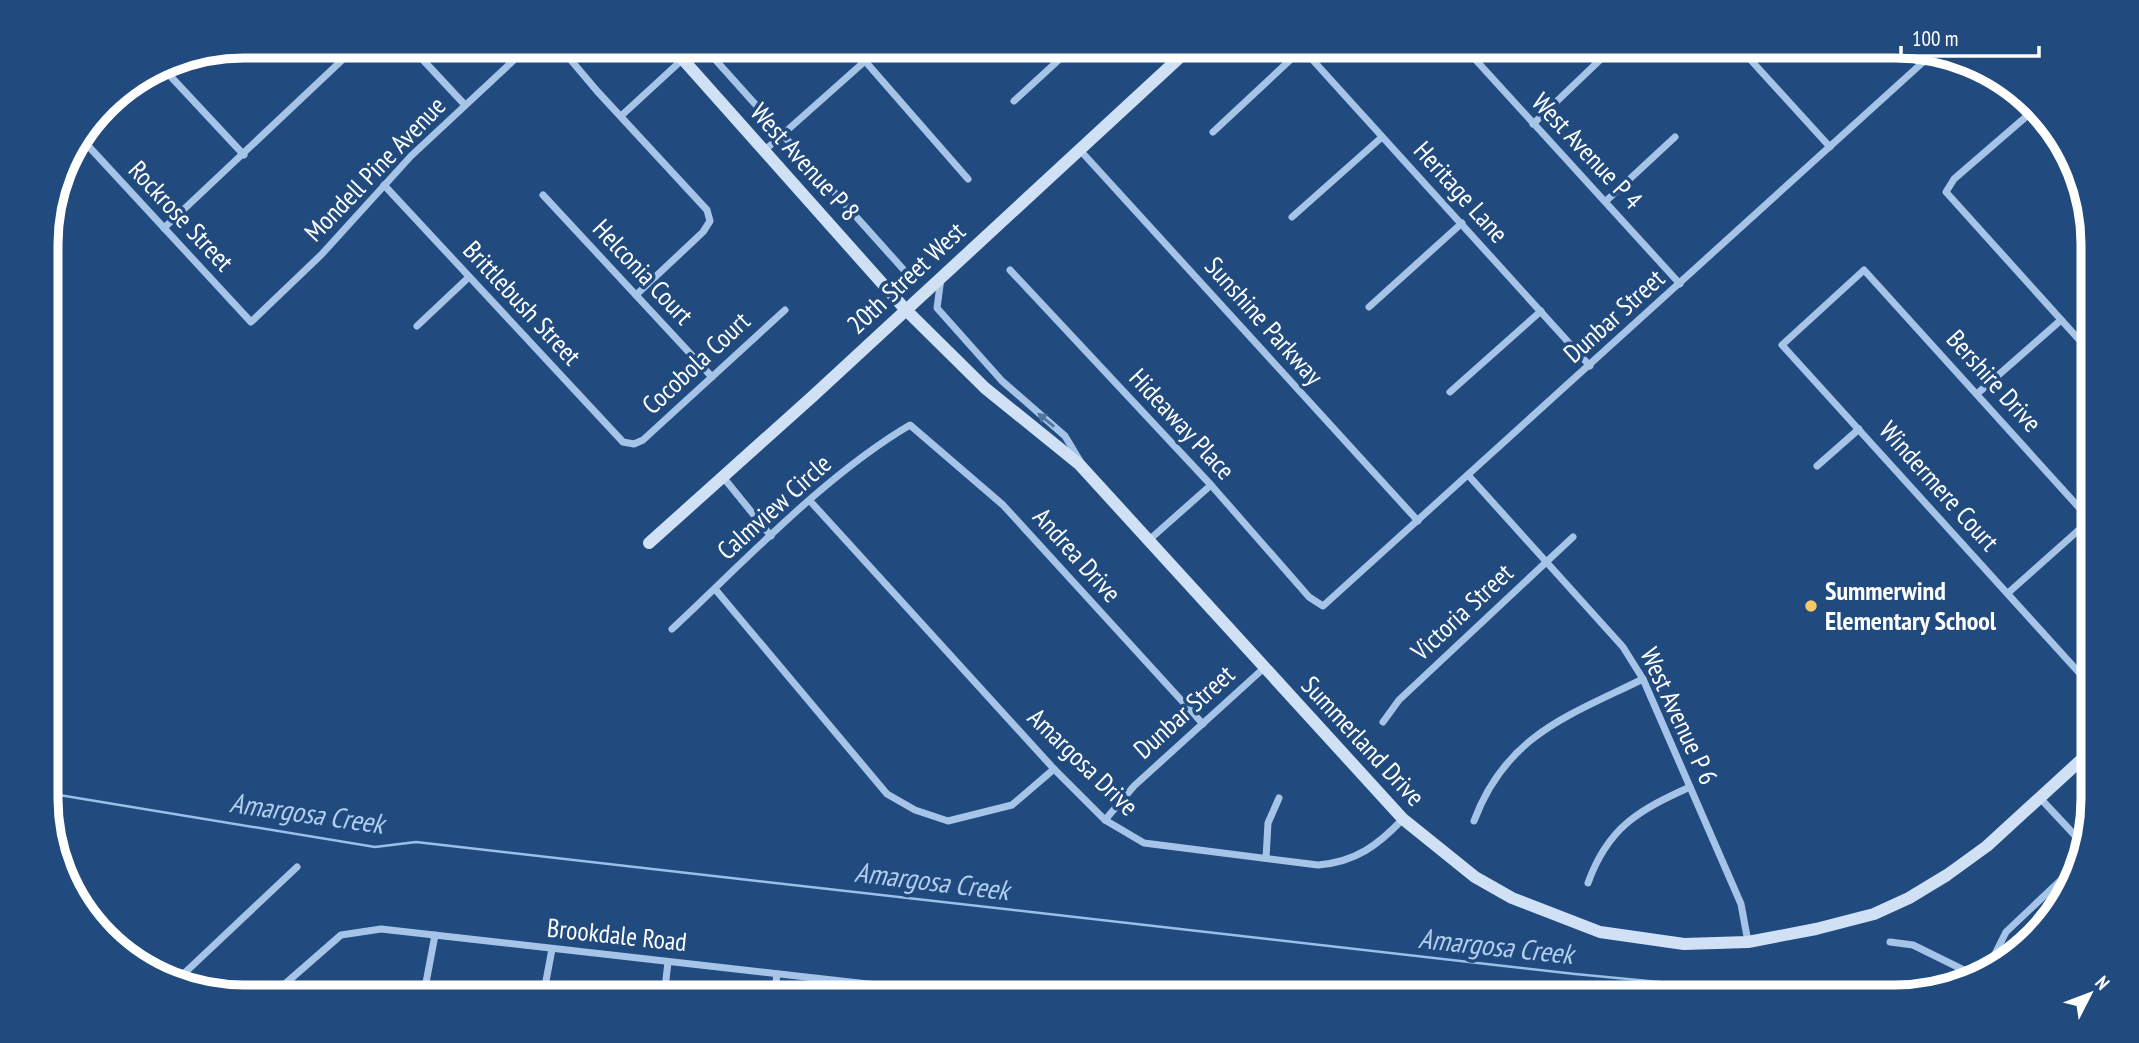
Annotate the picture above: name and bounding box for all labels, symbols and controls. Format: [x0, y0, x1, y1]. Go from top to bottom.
scale bar [1901, 14, 2039, 58]
text: 100 m [1912, 25, 1958, 52]
street label: West Avenue P 4 [1525, 86, 1650, 216]
street label: Mondell Pine Avenue [297, 89, 452, 248]
street label: West Avenue P 8 [744, 96, 867, 227]
street label: Heritage Lane [1407, 134, 1516, 249]
street label: Rockrose Street [122, 153, 241, 278]
street label: Helconia Court [586, 212, 701, 331]
street label: 20th Street West [840, 215, 972, 341]
street label: Brittlebush Street [456, 234, 588, 372]
street label: Sunshine Parkway [1198, 250, 1331, 392]
street label: Dunbar Street [1556, 262, 1671, 370]
street label: Cocobola Court [635, 304, 756, 421]
street label: Bershire Drive [1940, 323, 2049, 439]
street label: Hideaway Place [1123, 361, 1242, 486]
one-way arrow [1037, 413, 1055, 428]
street label: Windermere Court [1872, 414, 2006, 557]
street label: Calmview Circle [710, 447, 838, 567]
street label: Andrea Drive [1026, 501, 1128, 609]
street label: Victoria Street [1403, 556, 1520, 668]
place label: Summerwind Elementary School [1825, 574, 1997, 637]
marker: Summerwind Elementary School [1803, 598, 1819, 614]
street label: West Avenue P 6 [1633, 642, 1726, 790]
street label: Dunbar Street [1126, 658, 1241, 766]
street label: Summerland Drive [1295, 669, 1432, 813]
street label: Amargosa Drive [1021, 701, 1146, 823]
water label: Amargosa Creek [228, 783, 390, 842]
water label: Amargosa Creek [853, 853, 1014, 909]
street label: Brookdale Road [546, 911, 689, 958]
water label: Amargosa Creek [1417, 919, 1578, 972]
north arrow [2055, 959, 2125, 1029]
text: N [2090, 971, 2115, 994]

